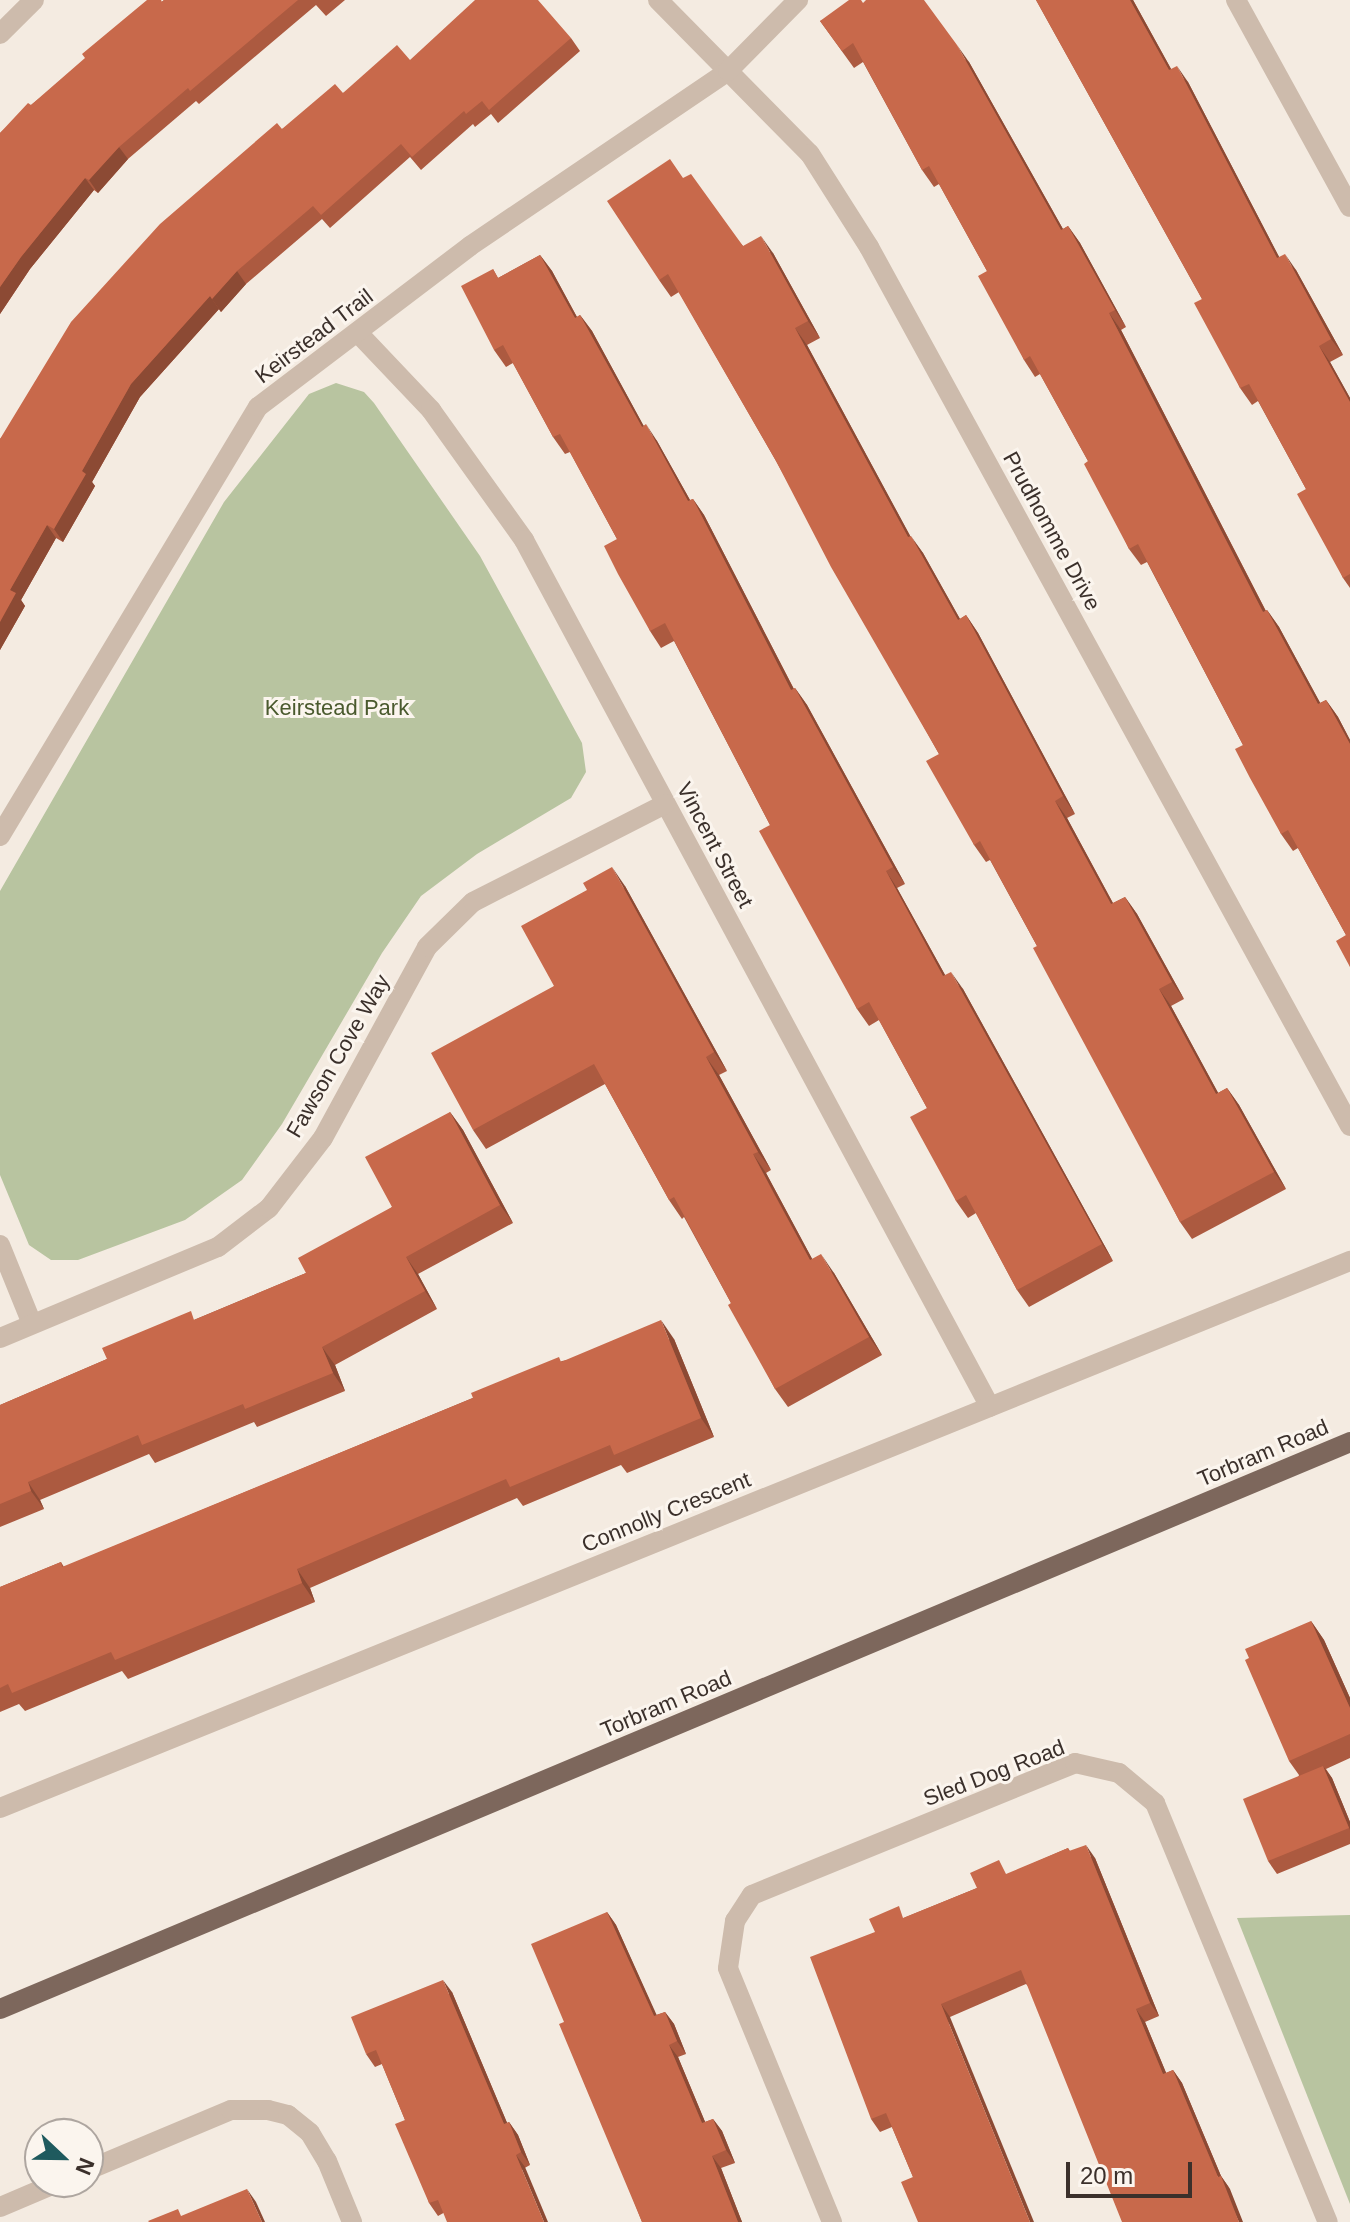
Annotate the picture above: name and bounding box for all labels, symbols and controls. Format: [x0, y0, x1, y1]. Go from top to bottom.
street label: Keirstead Trail [250, 283, 378, 389]
street label: Prudhomme Drive [997, 447, 1107, 615]
park label: Keirstead Park [265, 695, 409, 721]
street label: Vincent Street [671, 778, 759, 912]
street label: Fawson Cove Way [281, 970, 395, 1142]
street label: Torbram Road [1194, 1414, 1332, 1492]
street label: Connolly Crescent [578, 1466, 754, 1558]
street label: Torbram Road [597, 1665, 735, 1743]
street label: Sled Dog Road [920, 1734, 1068, 1812]
north arrow [24, 2118, 104, 2198]
scale bar [1070, 2146, 1196, 2196]
text: N [70, 2154, 99, 2178]
text: 20 m [1080, 2162, 1133, 2189]

